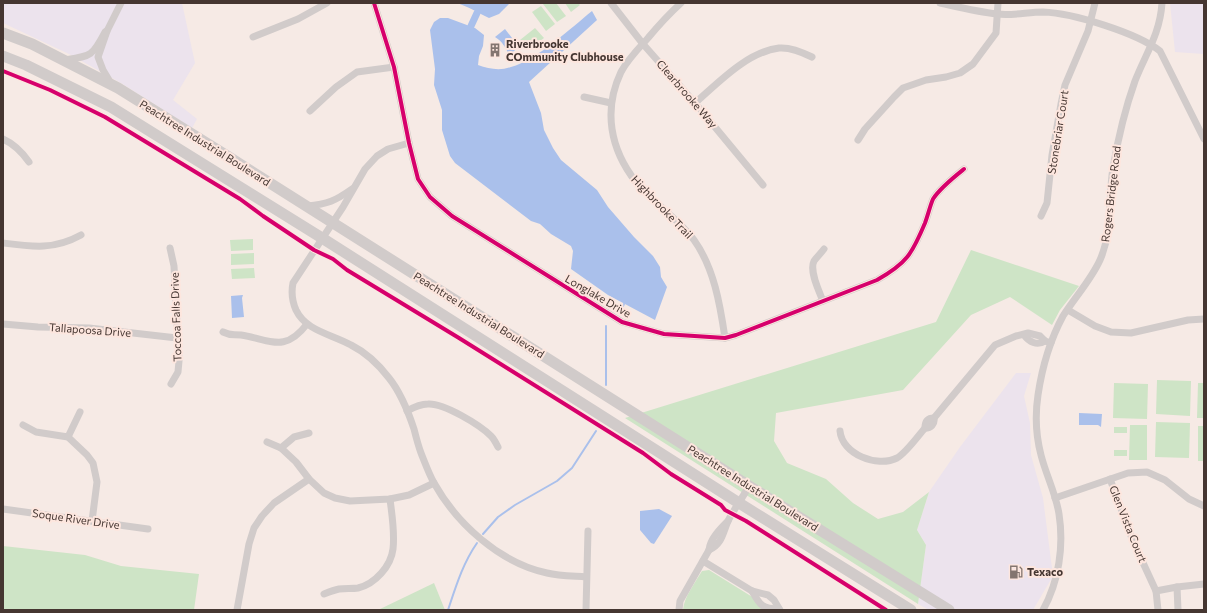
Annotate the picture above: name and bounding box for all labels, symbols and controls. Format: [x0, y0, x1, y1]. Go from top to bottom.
place label: Riverbrooke COmmunity Clubhouse [506, 37, 624, 63]
building icon: Riverbrooke COmmunity Clubhouse [487, 42, 503, 58]
street label: Clearbrooke Way [654, 57, 721, 131]
street label: Stonebriar Court [1044, 89, 1071, 175]
street label: Peachtree Industrial Boulevard [137, 97, 273, 188]
street label: Rogers Bridge Road [1098, 145, 1123, 243]
street label: Highbrooke Trail [629, 172, 696, 241]
street label: Peachtree Industrial Boulevard [411, 269, 547, 360]
street label: Longlake Drive [563, 271, 634, 320]
street label: Toccoa Falls Drive [167, 272, 184, 362]
street label: Tallapoosa Drive [49, 320, 132, 339]
street label: Peachtree Industrial Boulevard [685, 442, 821, 533]
street label: Glen Vista Court [1107, 483, 1150, 565]
street label: Soque River Drive [32, 506, 121, 531]
fuel station icon: Texaco [1008, 564, 1024, 580]
place label: Texaco [1027, 565, 1063, 578]

